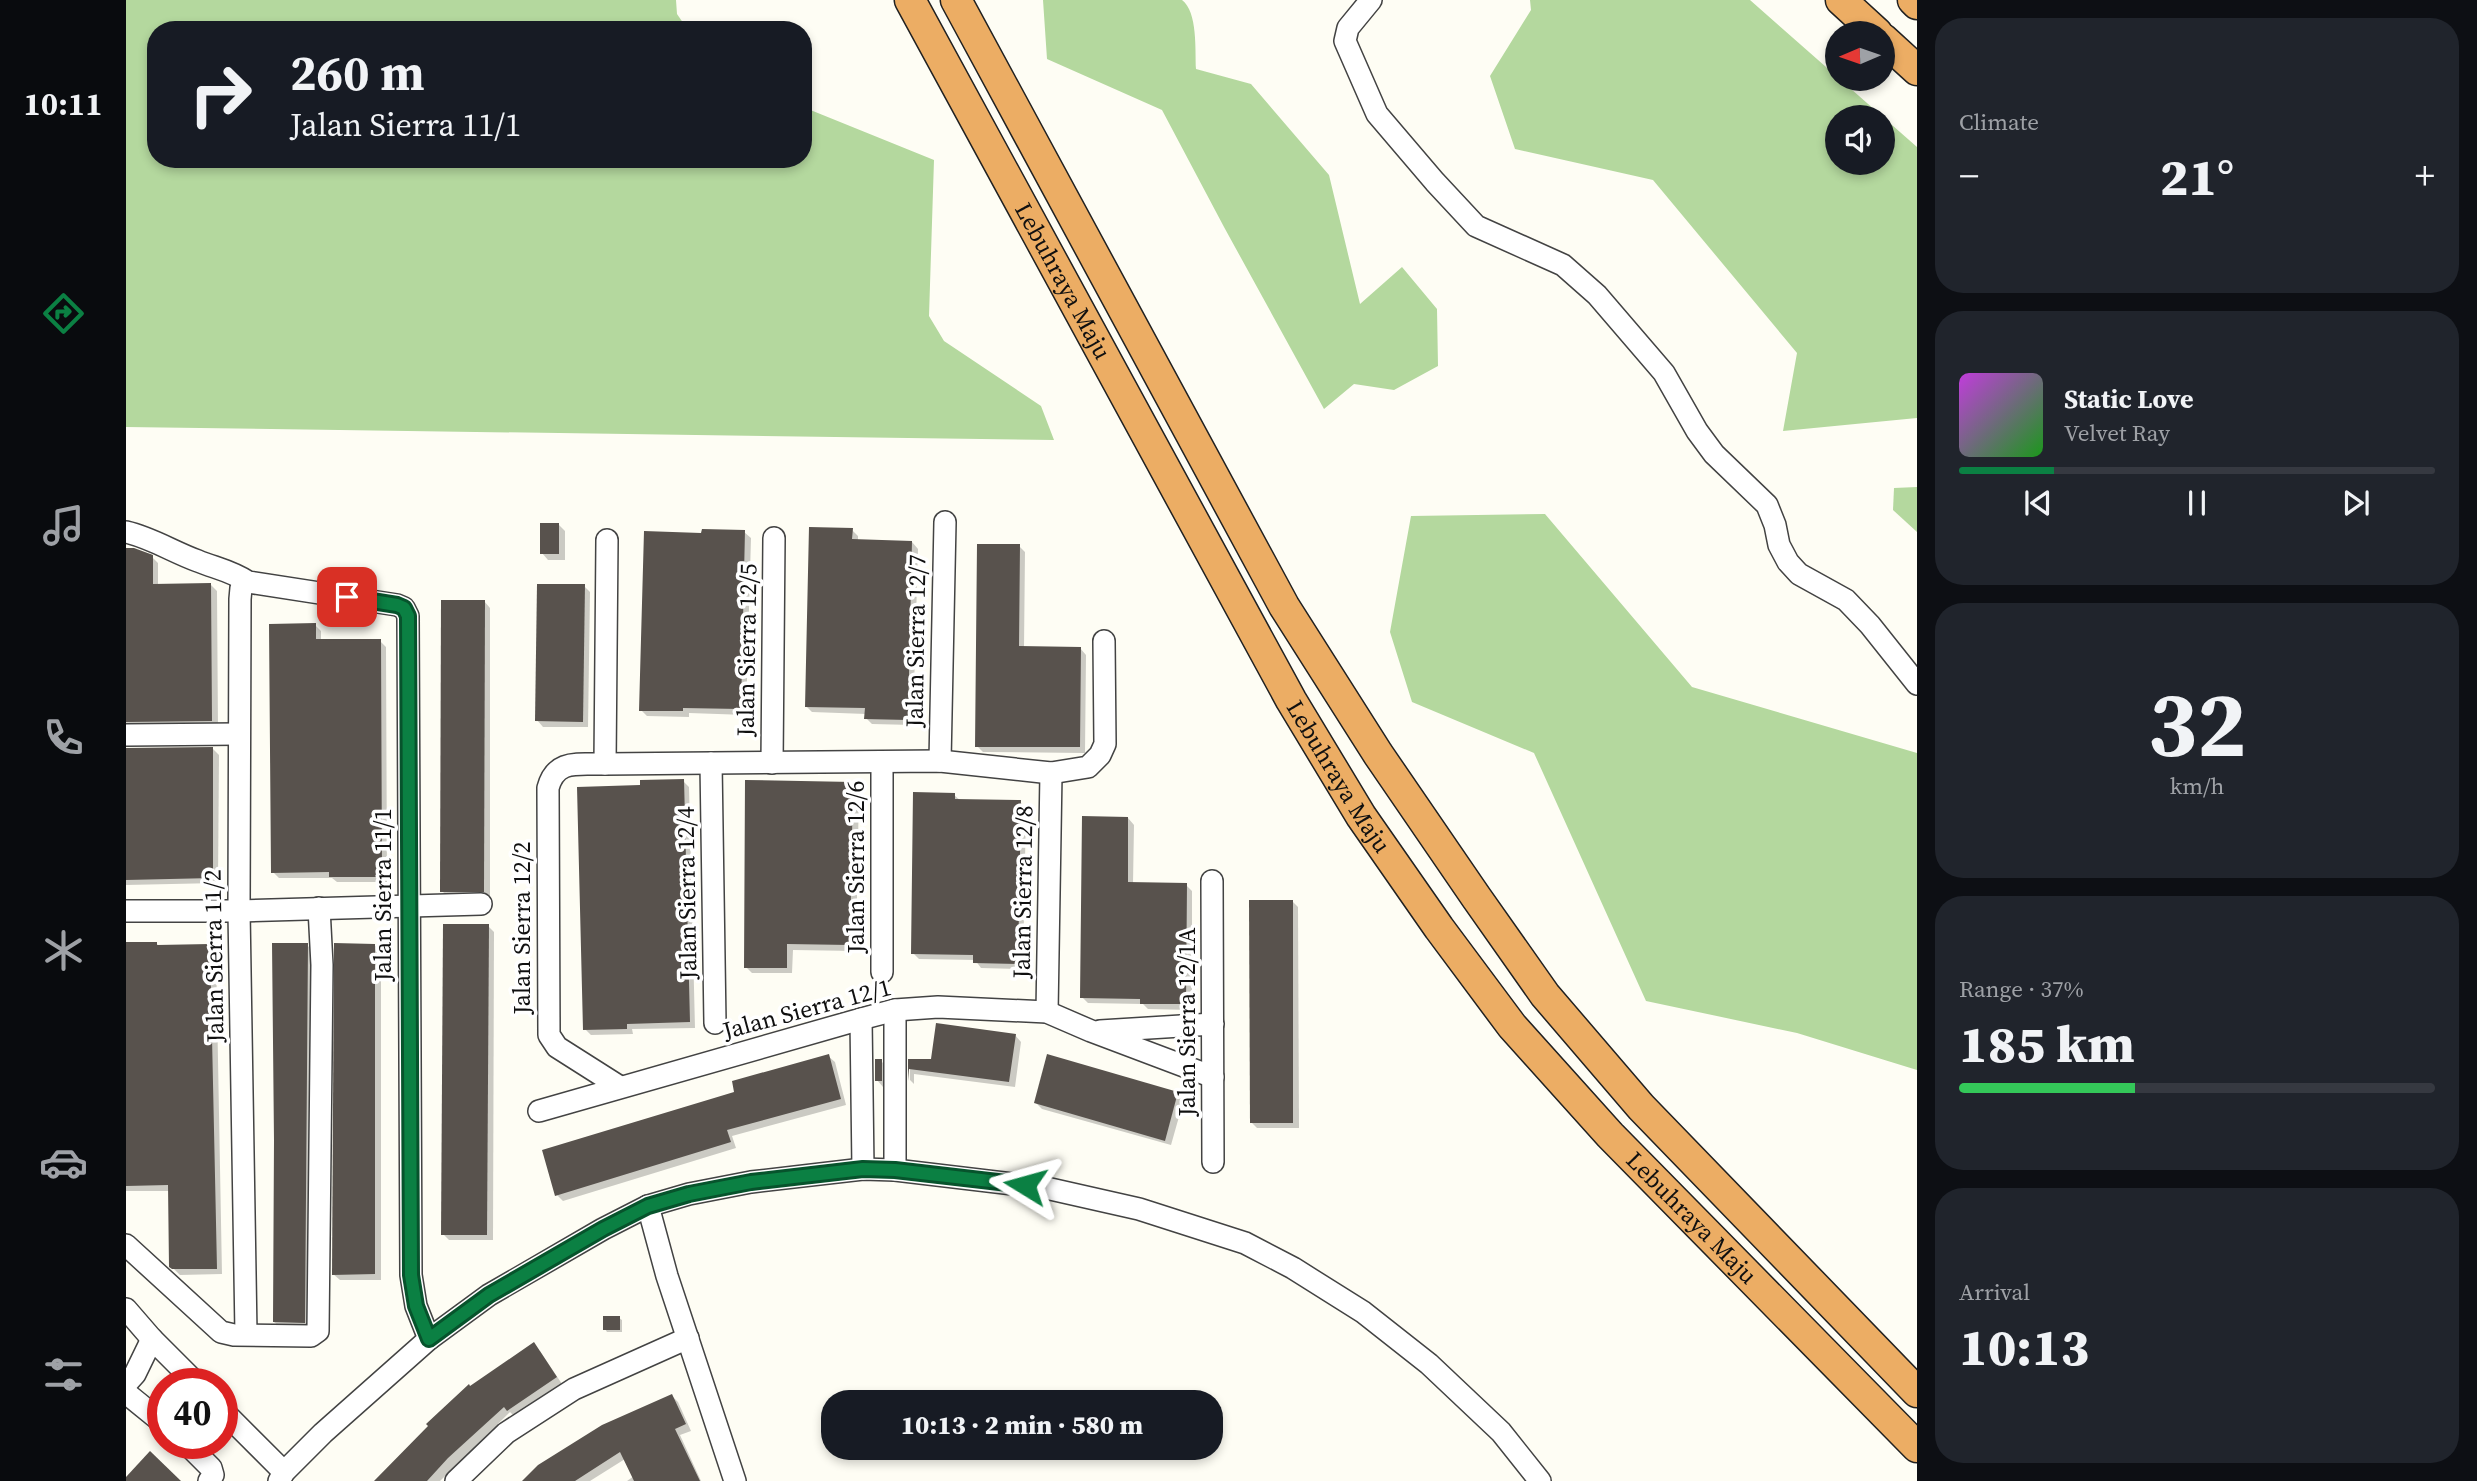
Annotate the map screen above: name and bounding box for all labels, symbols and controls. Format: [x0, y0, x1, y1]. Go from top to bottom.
north arrow [1825, 21, 1895, 91]
map controls [1825, 21, 1895, 175]
text: 260 m [290, 39, 425, 106]
icon: right [175, 49, 266, 140]
text: 10:11 [24, 82, 102, 126]
text: Jalan Sierra 11/1 [290, 103, 521, 147]
button: sound [1825, 105, 1895, 175]
text: Climate [1959, 106, 2039, 138]
text: 21° [2160, 141, 2234, 212]
text: − [1959, 150, 1979, 202]
text: + [2415, 150, 2435, 202]
street label: Lebuhraya Maju [1007, 197, 1120, 365]
icon: directions [39, 289, 88, 338]
text: Static Love [2064, 381, 2193, 417]
text: Velvet Ray [2064, 417, 2170, 449]
icon: previous [2019, 484, 2057, 522]
icon: pause [2178, 484, 2216, 522]
icon: next [2337, 484, 2375, 522]
icon: music [39, 501, 88, 550]
street label: Jalan Sierra 12/7 [897, 554, 934, 729]
street label: Jalan Sierra 12/5 [728, 563, 765, 738]
pin [317, 567, 377, 627]
icon: arrive [328, 578, 366, 616]
text: 32 [2148, 662, 2246, 786]
street label: Lebuhraya Maju [1279, 694, 1399, 859]
icon: phone [39, 713, 88, 762]
text: km/h [2170, 770, 2224, 802]
street label: Jalan Sierra 12/6 [839, 780, 872, 955]
street label: Jalan Sierra 12/8 [1004, 805, 1041, 980]
street label: Jalan Sierra 12/4 [668, 806, 705, 981]
street label: Jalan Sierra 11/1 [366, 808, 399, 983]
street label: Jalan Sierra 12/2 [505, 841, 538, 1016]
street label: Jalan Sierra 11/2 [195, 869, 232, 1044]
icon: climate [39, 926, 88, 975]
street label: Jalan Sierra 12/1A [1170, 927, 1203, 1118]
street label: Jalan Sierra 12/1 [718, 970, 895, 1047]
text: Range · 37% [1959, 973, 2084, 1005]
text: 185 km [1959, 1008, 2135, 1079]
icon: car [39, 1138, 88, 1187]
street label: Lebuhraya Maju [1619, 1144, 1765, 1291]
position arrow [988, 1148, 1062, 1222]
text: Arrival [1959, 1276, 2030, 1308]
text: 10:13 [1959, 1311, 2089, 1382]
icon: filters [39, 1350, 88, 1399]
speed limit sign: 40 [147, 1368, 238, 1459]
text: 10:13 · 2 min · 580 m [901, 1407, 1143, 1443]

